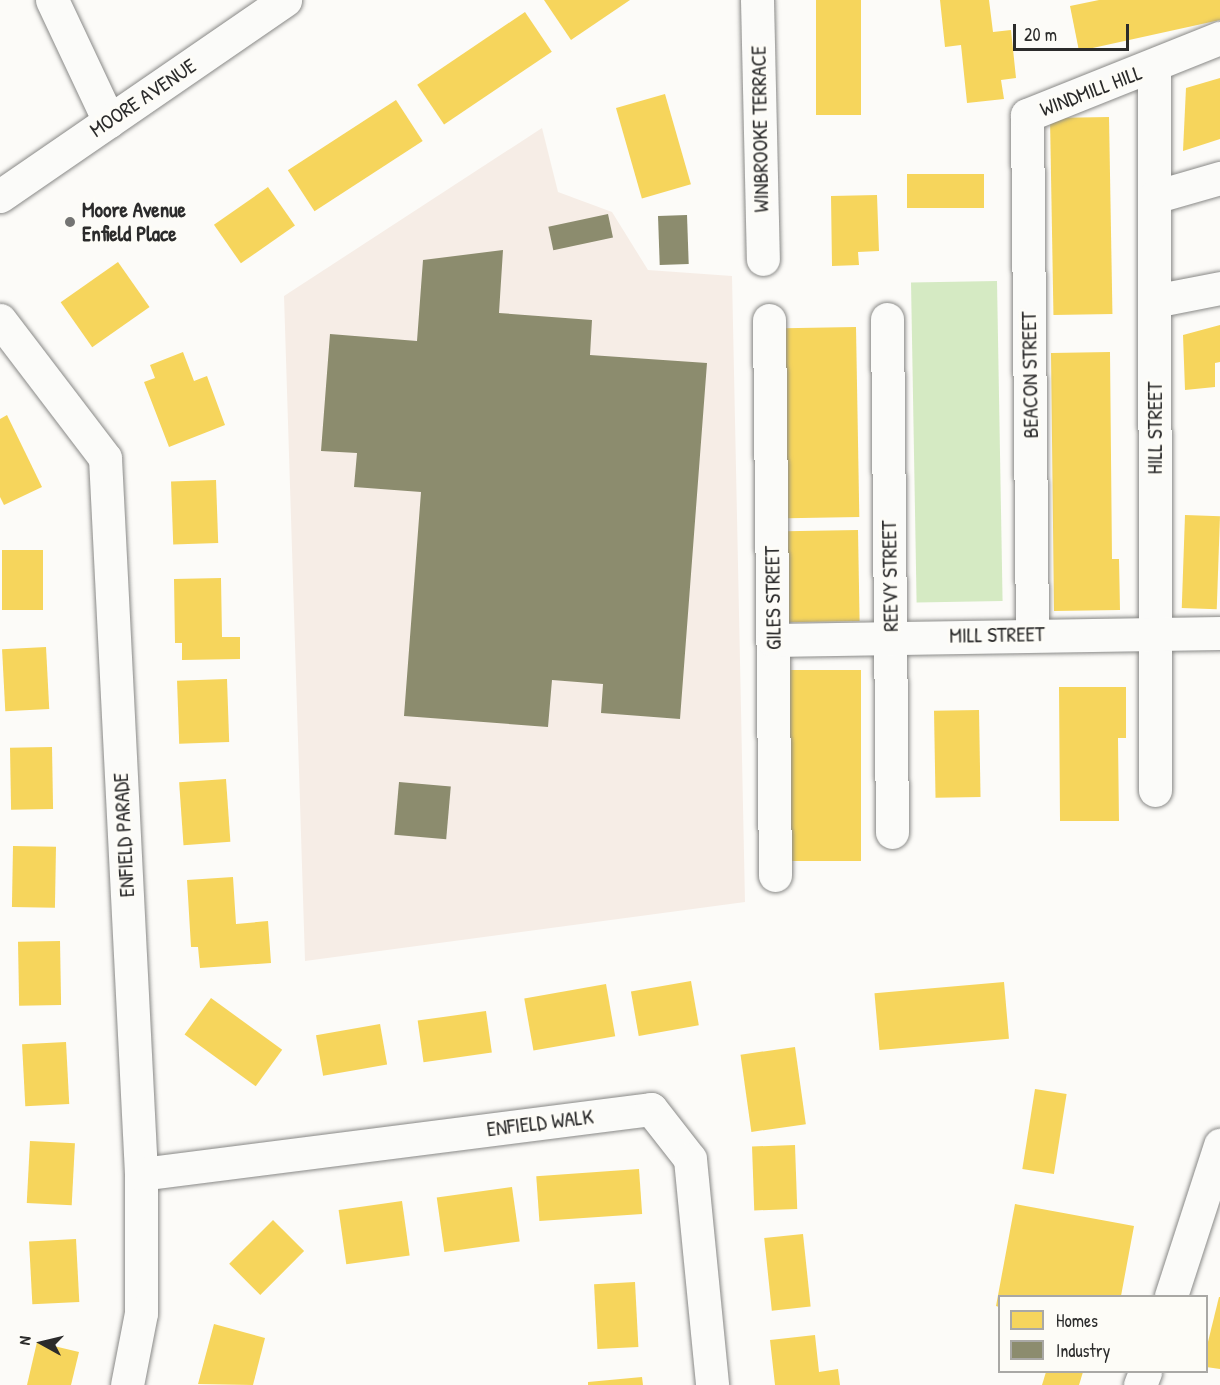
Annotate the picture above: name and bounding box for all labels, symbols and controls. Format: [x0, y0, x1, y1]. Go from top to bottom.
scale bar [1016, 12, 1132, 50]
text: 20 m [1024, 22, 1057, 47]
street label: WINBROOKE TERRACE [746, 45, 774, 213]
street label: MOORE AVENUE [85, 53, 201, 143]
street label: WINDMILL HILL [1036, 60, 1146, 122]
place label: Moore Avenue Enfield Place [82, 197, 186, 247]
marker: Moore Avenue Enfield Place [63, 215, 77, 229]
street label: BEACON STREET [1016, 311, 1044, 439]
street label: HILL STREET [1142, 382, 1168, 474]
street label: REEVY STREET [876, 520, 904, 632]
street label: GILES STREET [759, 546, 787, 650]
street label: MILL STREET [949, 622, 1045, 648]
street label: ENFIELD PARADE [108, 772, 140, 898]
street label: ENFIELD WALK [485, 1104, 595, 1142]
legend [998, 1295, 1208, 1373]
text: Homes [1056, 1308, 1098, 1333]
north arrow [12, 1313, 72, 1373]
text: N [13, 1335, 36, 1346]
text: Industry [1056, 1338, 1110, 1363]

